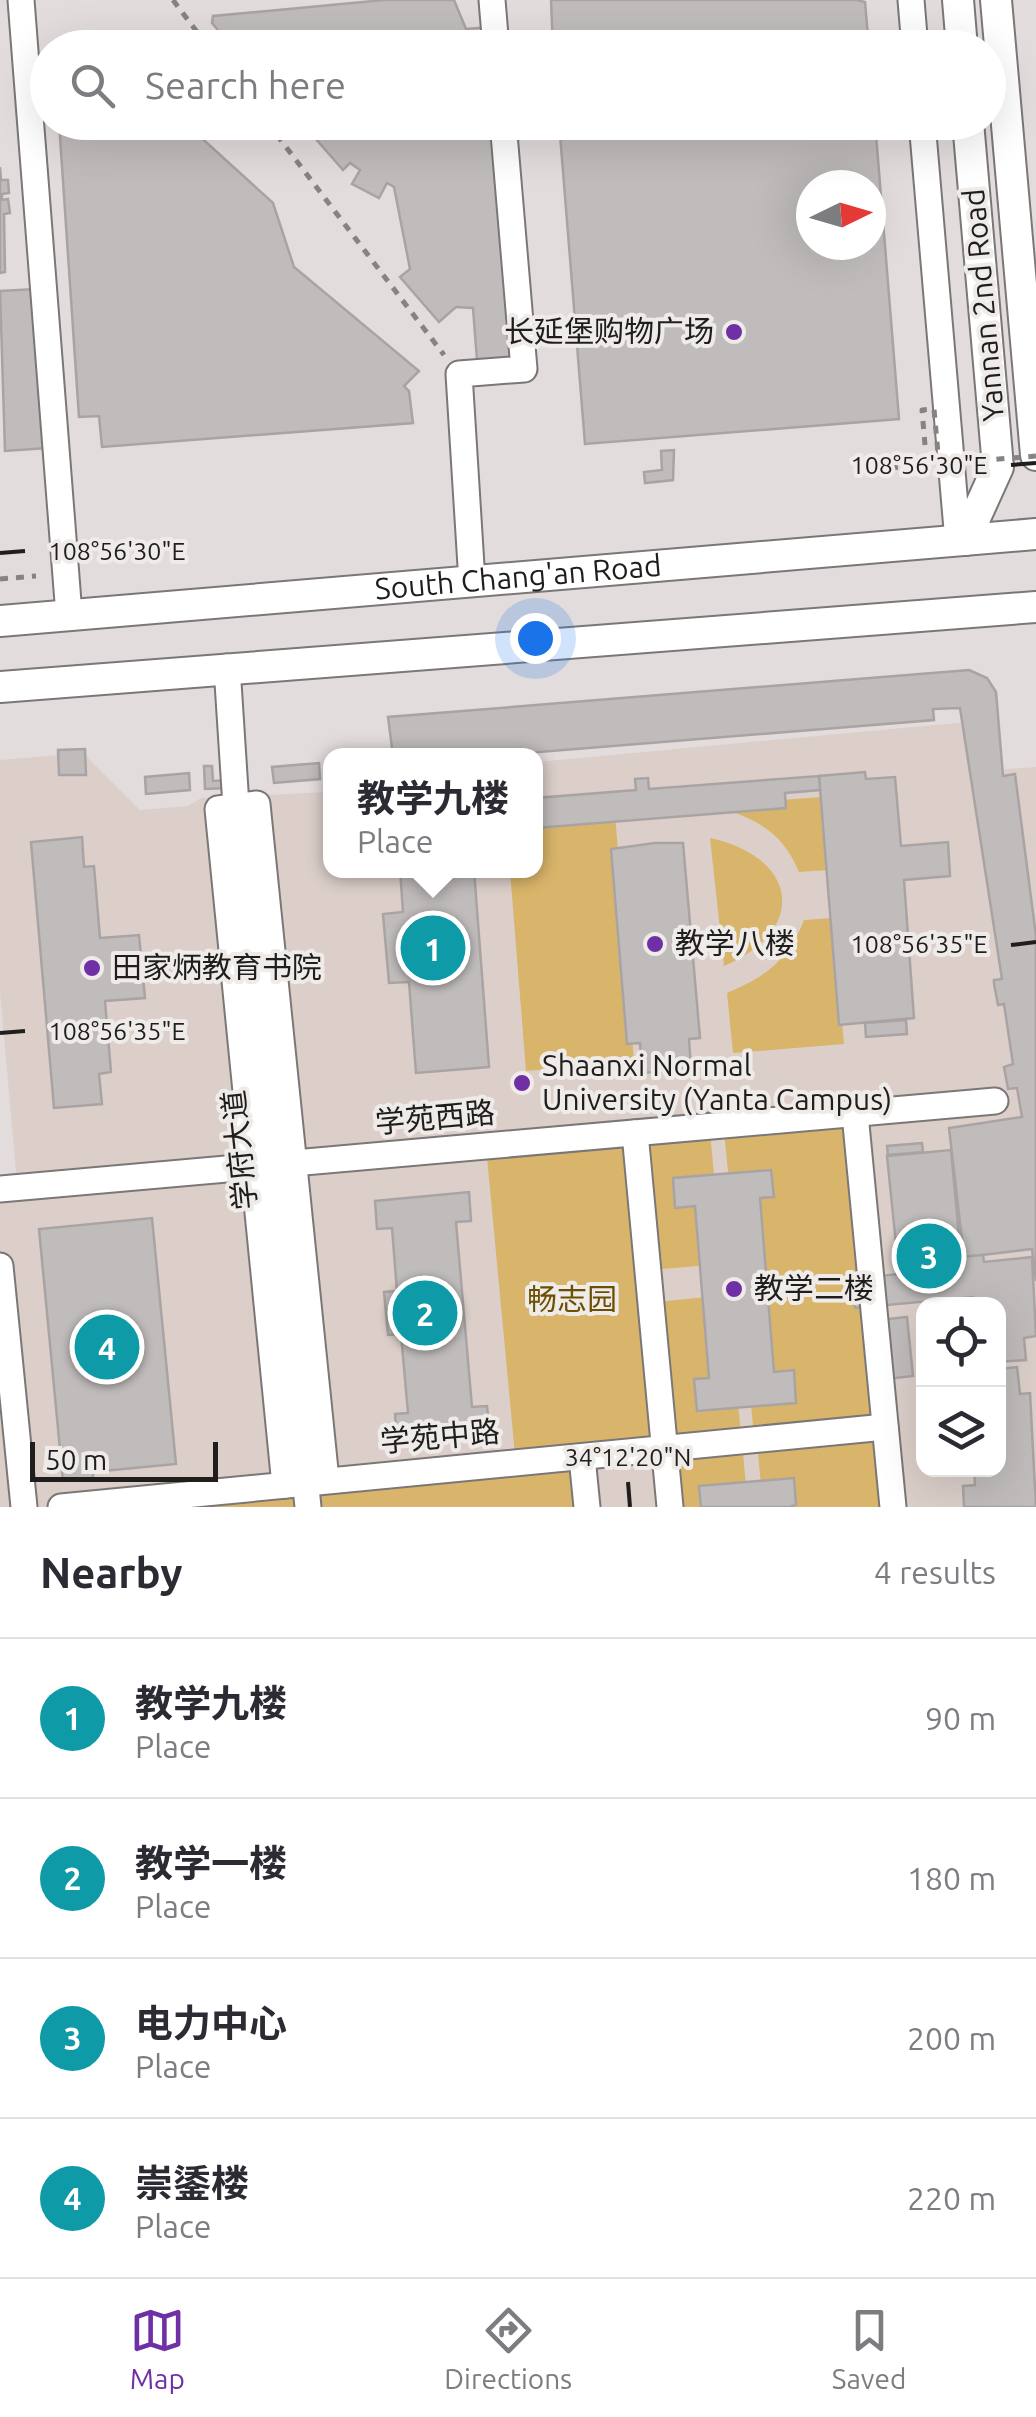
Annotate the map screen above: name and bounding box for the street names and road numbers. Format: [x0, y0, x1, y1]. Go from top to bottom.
street label: Yannan 2nd Road [956, 188, 1010, 423]
street label: South Chang'an Road [373, 548, 663, 605]
street label: 学府大道 [216, 1089, 262, 1212]
street label: 学苑西路 [374, 1095, 496, 1139]
street label: 学苑中路 [379, 1414, 501, 1458]

